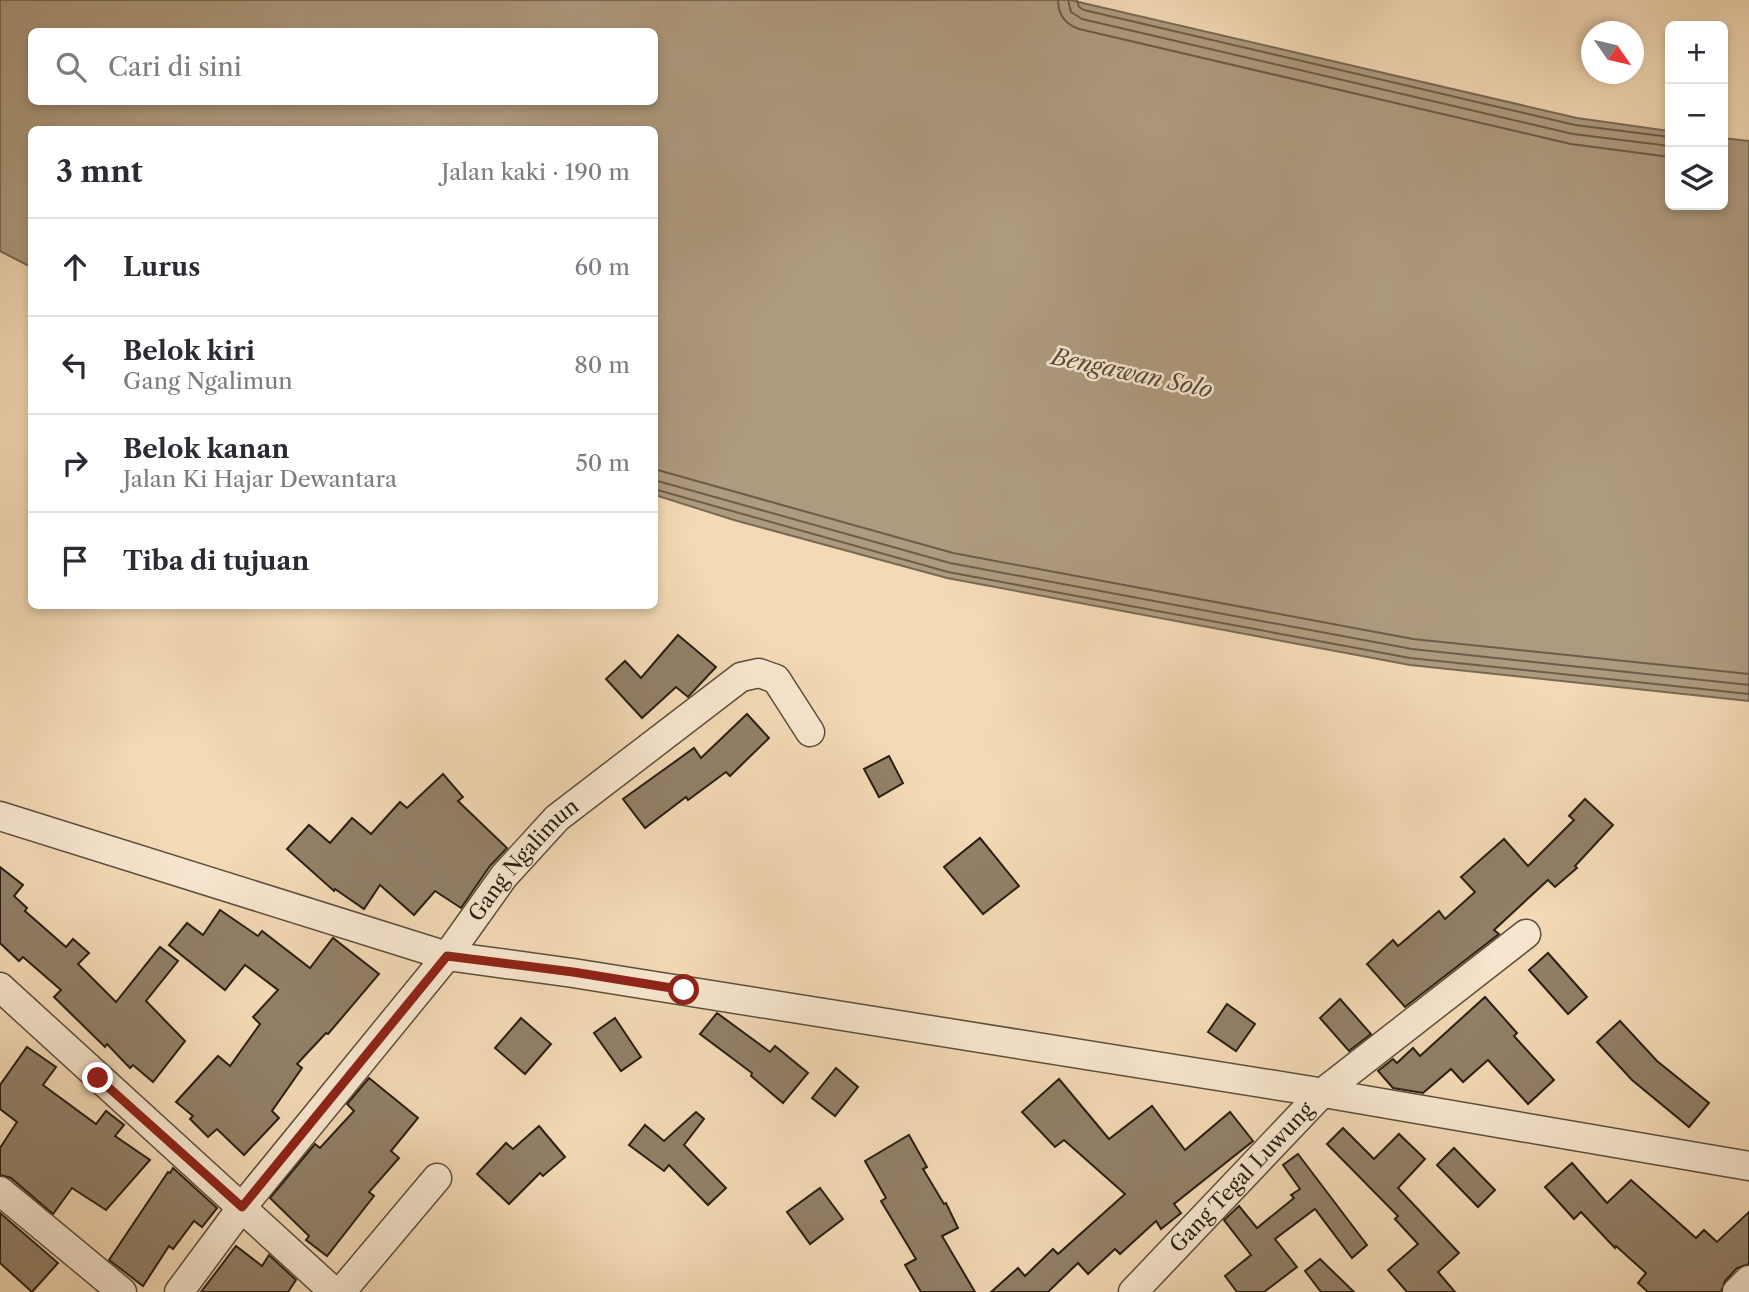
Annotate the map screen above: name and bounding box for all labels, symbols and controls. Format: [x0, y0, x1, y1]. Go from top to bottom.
north arrow [1581, 21, 1644, 84]
map controls [1665, 21, 1728, 210]
button: + [1665, 21, 1728, 84]
search box [28, 28, 658, 105]
icon: search [52, 48, 90, 86]
text: Cari di sini [108, 51, 242, 83]
button: − [1665, 84, 1728, 147]
button: layers [1665, 147, 1728, 210]
text: 3 mnt [56, 153, 143, 190]
text: Jalan kaki · 190 m [441, 158, 630, 186]
icon: ahead [56, 248, 94, 286]
text: Lurus [123, 251, 200, 283]
text: 60 m [574, 253, 630, 281]
text: Belok kiri [123, 335, 255, 367]
water label: Bengawan Solo [1047, 342, 1215, 404]
icon: left [56, 346, 94, 384]
text: 80 m [574, 351, 630, 379]
text: Gang Ngalimun [123, 367, 293, 395]
text: Belok kanan [123, 433, 289, 465]
icon: right [56, 444, 94, 482]
text: 50 m [575, 449, 630, 477]
text: Jalan Ki Hajar Dewantara [123, 465, 397, 493]
icon: arrive [56, 542, 94, 580]
text: Tiba di tujuan [123, 545, 309, 577]
street label: Gang Ngalimun [463, 793, 583, 926]
route start [668, 974, 699, 1005]
route end [82, 1062, 113, 1093]
street label: Gang Tegal Luwung [1164, 1096, 1319, 1257]

